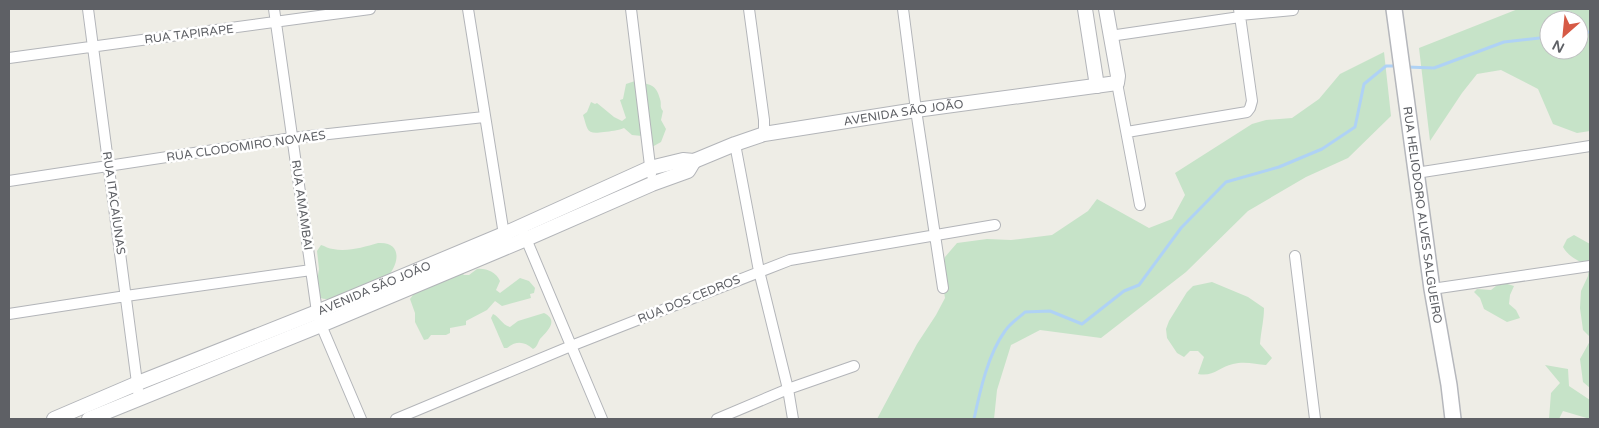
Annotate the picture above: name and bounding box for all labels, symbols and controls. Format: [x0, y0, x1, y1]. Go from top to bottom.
north arrow [1539, 10, 1589, 60]
street label: RUA TAPIRAPE [144, 22, 235, 46]
text: N [1549, 36, 1567, 56]
street label: AVENIDA SÃO JOÃO [842, 97, 965, 128]
street label: RUA HELIODORO ALVES SALGUEIRO [1400, 106, 1445, 325]
street label: RUA CLODOMIRO NOVAES [165, 128, 327, 164]
street label: RUA ITACAÍUNAS [100, 151, 128, 255]
street label: RUA AMAMBAI [289, 159, 315, 251]
street label: AVENIDA SÃO JOÃO [316, 258, 433, 318]
street label: RUA DOS CEDROS [636, 272, 742, 326]

